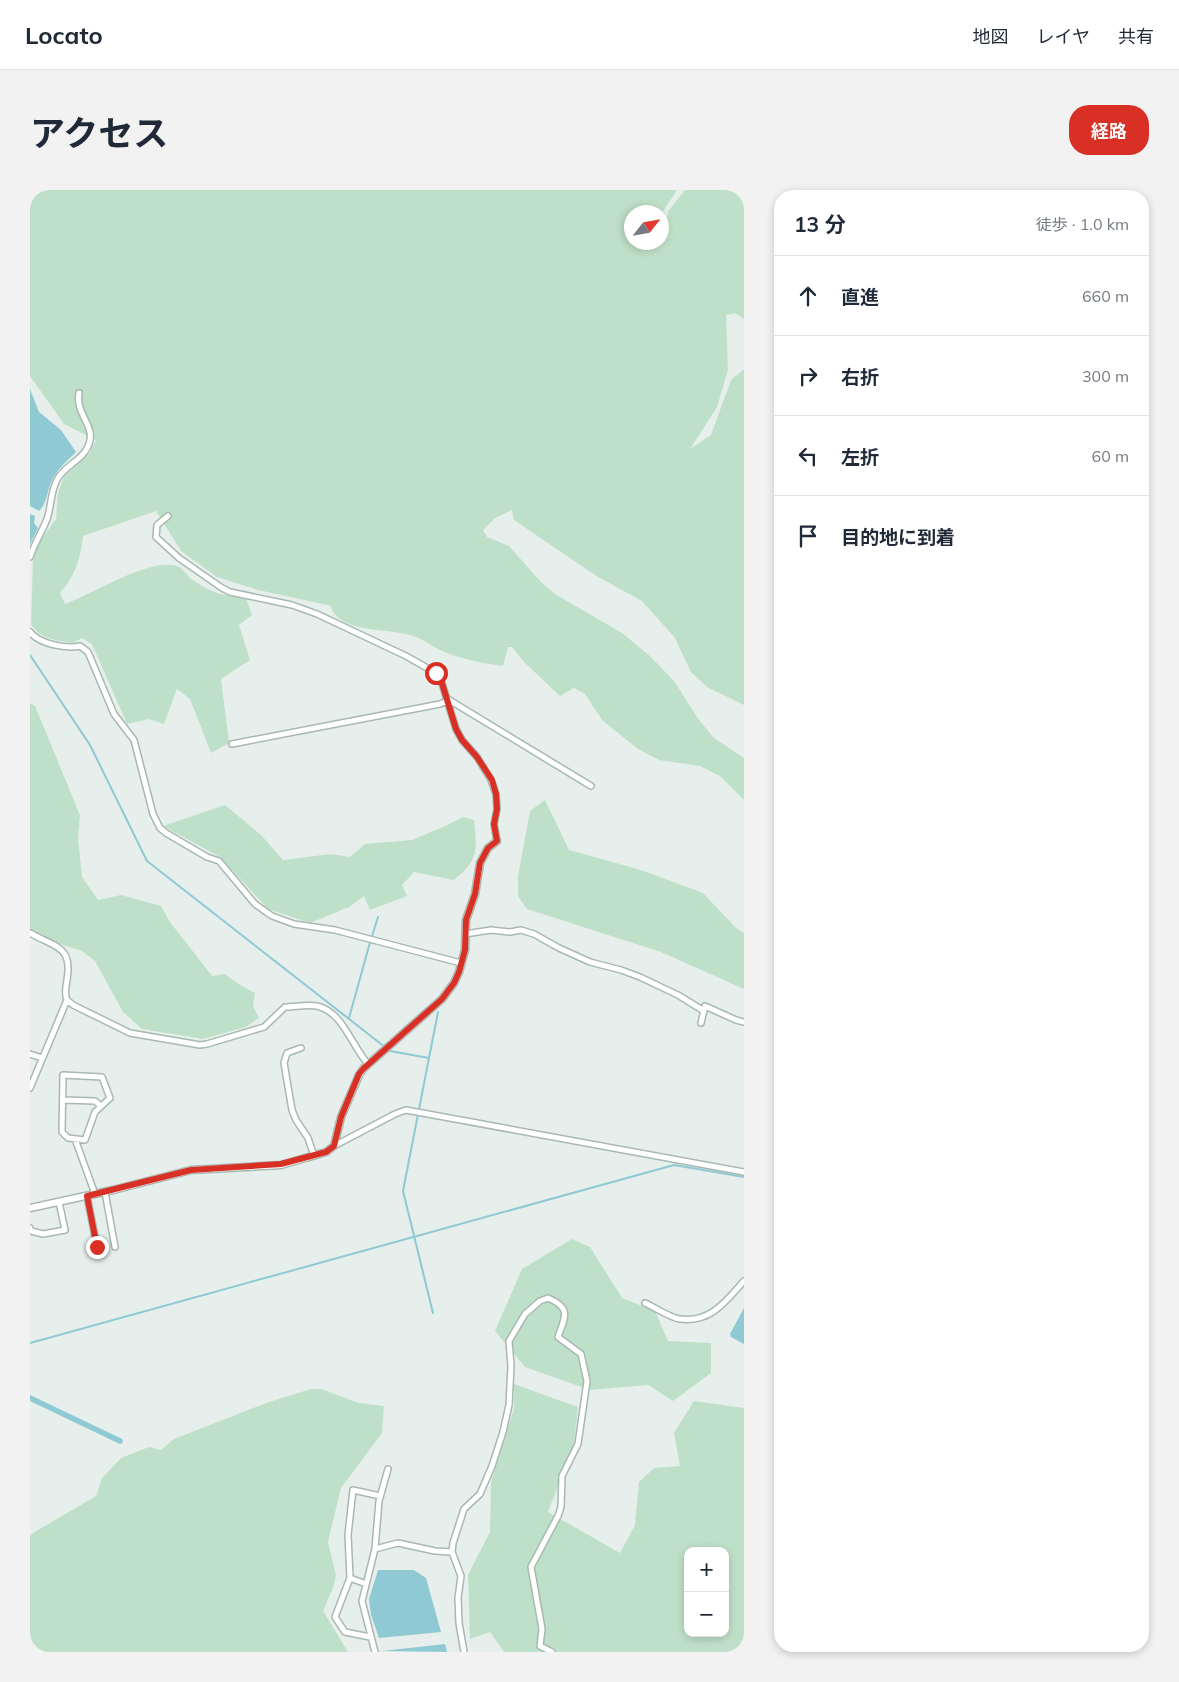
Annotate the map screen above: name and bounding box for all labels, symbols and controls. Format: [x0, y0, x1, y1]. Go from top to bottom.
text: Locato [25, 20, 103, 50]
text: 地図 [973, 25, 1009, 48]
text: レイヤ [1037, 25, 1090, 48]
text: 共有 [1118, 25, 1154, 48]
button: 経路 [1069, 105, 1149, 155]
text: アクセス [30, 111, 168, 155]
north arrow [624, 205, 669, 250]
text: 13 分 [794, 211, 846, 237]
text: 徒歩 · 1.0 km [1036, 214, 1129, 234]
icon: ahead [794, 282, 822, 310]
text: 直進 [841, 285, 879, 309]
text: 660 m [1082, 286, 1129, 306]
icon: right [794, 362, 822, 390]
text: 右折 [841, 365, 879, 389]
text: 300 m [1082, 366, 1129, 386]
icon: left [794, 442, 822, 470]
text: 左折 [841, 445, 879, 469]
text: 60 m [1092, 446, 1129, 466]
icon: arrive [794, 522, 822, 550]
text: 目的地に到着 [841, 525, 955, 549]
route start [425, 662, 448, 685]
route end [86, 1236, 109, 1259]
map controls [684, 1547, 729, 1637]
button: + [684, 1547, 729, 1592]
button: − [684, 1592, 729, 1637]

